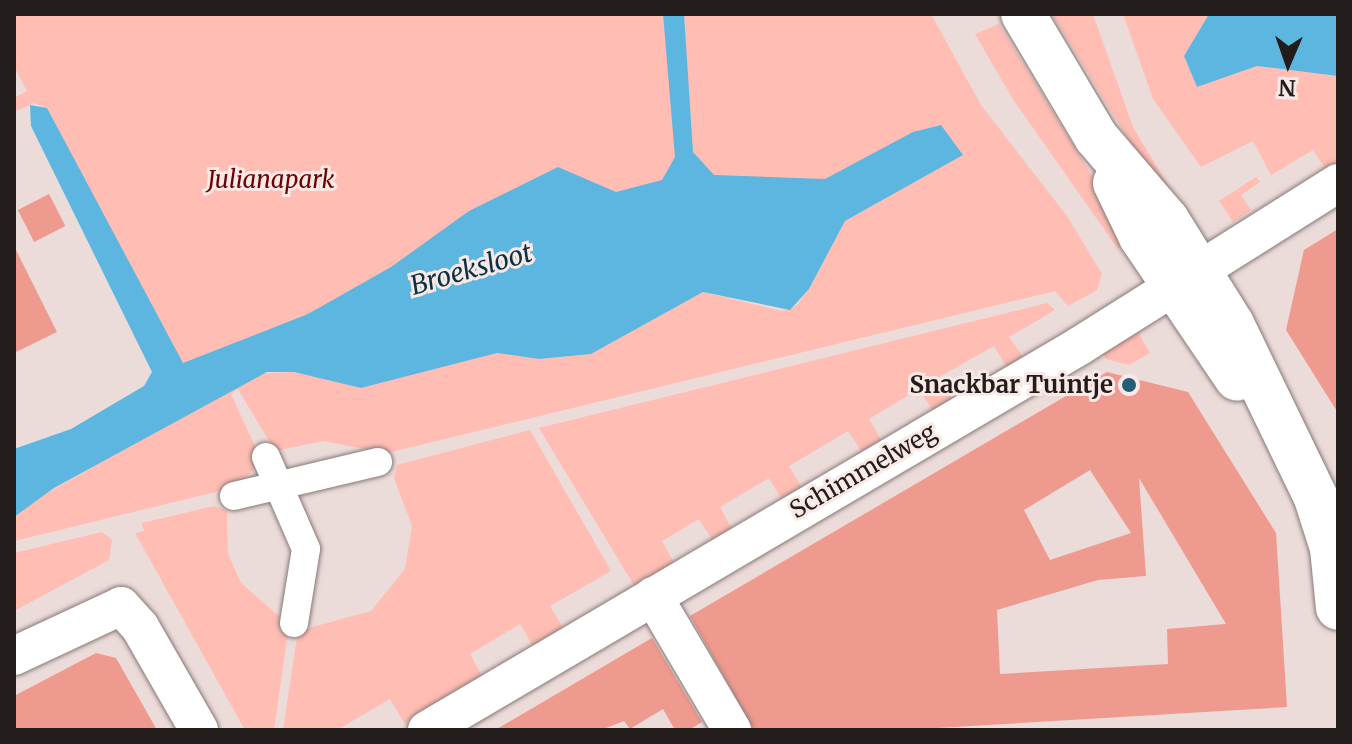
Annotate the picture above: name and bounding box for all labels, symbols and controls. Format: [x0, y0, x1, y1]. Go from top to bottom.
north arrow [1248, 24, 1328, 104]
text: N [1278, 74, 1296, 102]
park label: Julianapark [207, 166, 335, 194]
water label: Broeksloot [407, 237, 535, 301]
place label: Snackbar Tuintje [910, 371, 1113, 399]
marker: Snackbar Tuintje [1120, 376, 1138, 394]
street label: Schimmelweg [785, 417, 941, 525]

